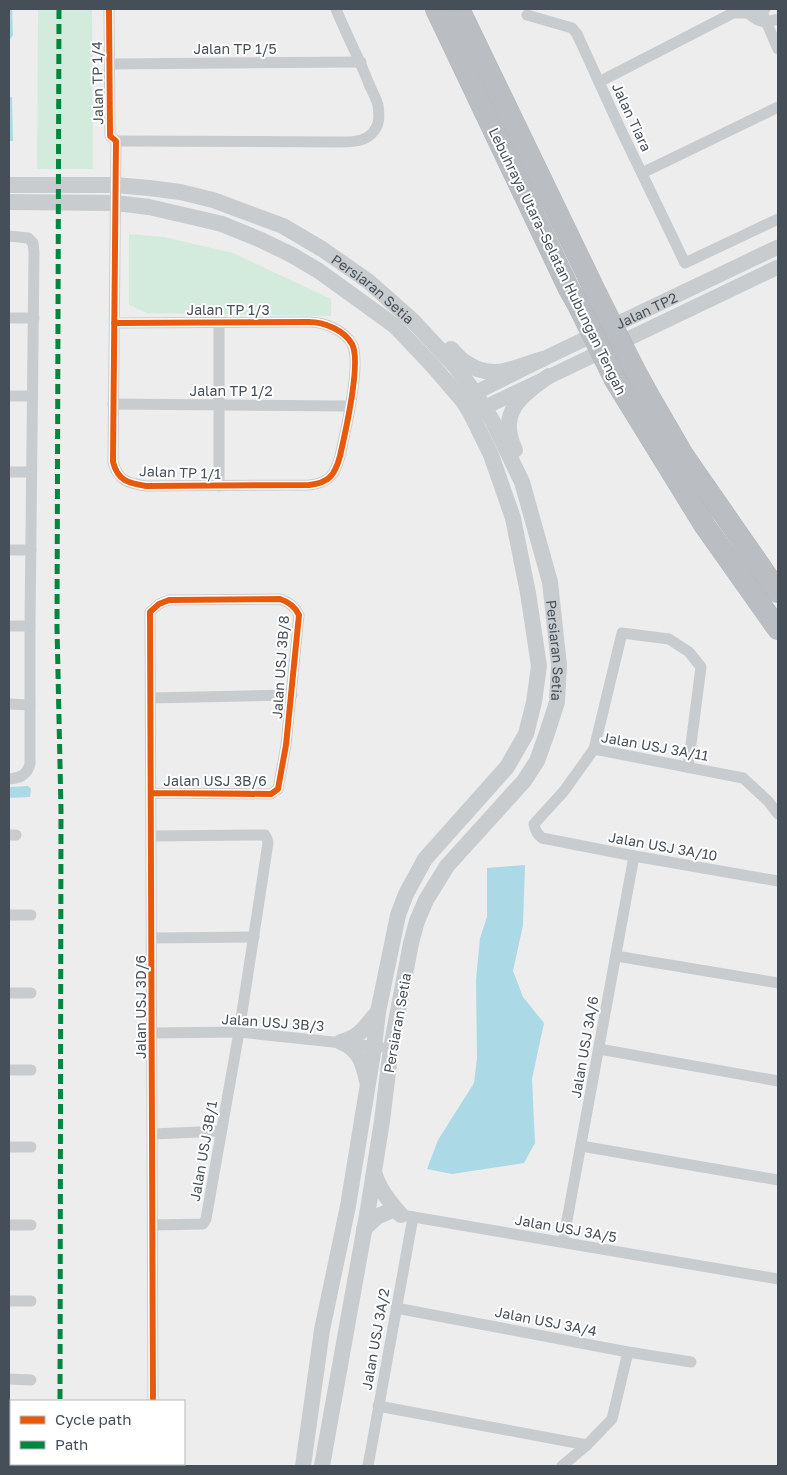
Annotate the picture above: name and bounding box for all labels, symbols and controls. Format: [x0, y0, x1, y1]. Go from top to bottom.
street label: Jalan TP 1/5 [193, 40, 277, 57]
street label: Jalan TP 1/4 [88, 41, 106, 125]
street label: Jalan Tiara [609, 80, 655, 154]
street label: Lebuhraya Utara–Selatan Hubungan Tengah [486, 124, 630, 398]
street label: Persiaran Setia [329, 250, 418, 327]
street label: Jalan TP2 [613, 288, 680, 332]
street label: Jalan TP 1/3 [186, 301, 270, 318]
street label: Jalan TP 1/2 [189, 382, 273, 399]
street label: Jalan TP 1/1 [139, 462, 221, 482]
street label: Persiaran Setia [543, 599, 568, 701]
street label: Jalan USJ 3B/8 [268, 615, 292, 719]
street label: Jalan USJ 3A/11 [600, 728, 710, 764]
street label: Jalan USJ 3B/6 [163, 772, 267, 789]
street label: Jalan USJ 3A/10 [607, 828, 719, 864]
street label: Jalan USJ 3D/6 [132, 955, 149, 1059]
street label: Persiaran Setia [380, 972, 414, 1074]
street label: Jalan USJ 3A/6 [567, 995, 601, 1099]
street label: Jalan USJ 3B/3 [221, 1010, 325, 1034]
street label: Jalan USJ 3B/1 [186, 1099, 220, 1203]
street label: Jalan USJ 3A/5 [514, 1211, 618, 1245]
street label: Jalan USJ 3A/2 [358, 1287, 392, 1391]
street label: Jalan USJ 3A/4 [494, 1303, 598, 1339]
legend [10, 1400, 185, 1465]
text: Cycle path [55, 1410, 131, 1428]
text: Path [55, 1435, 88, 1453]

